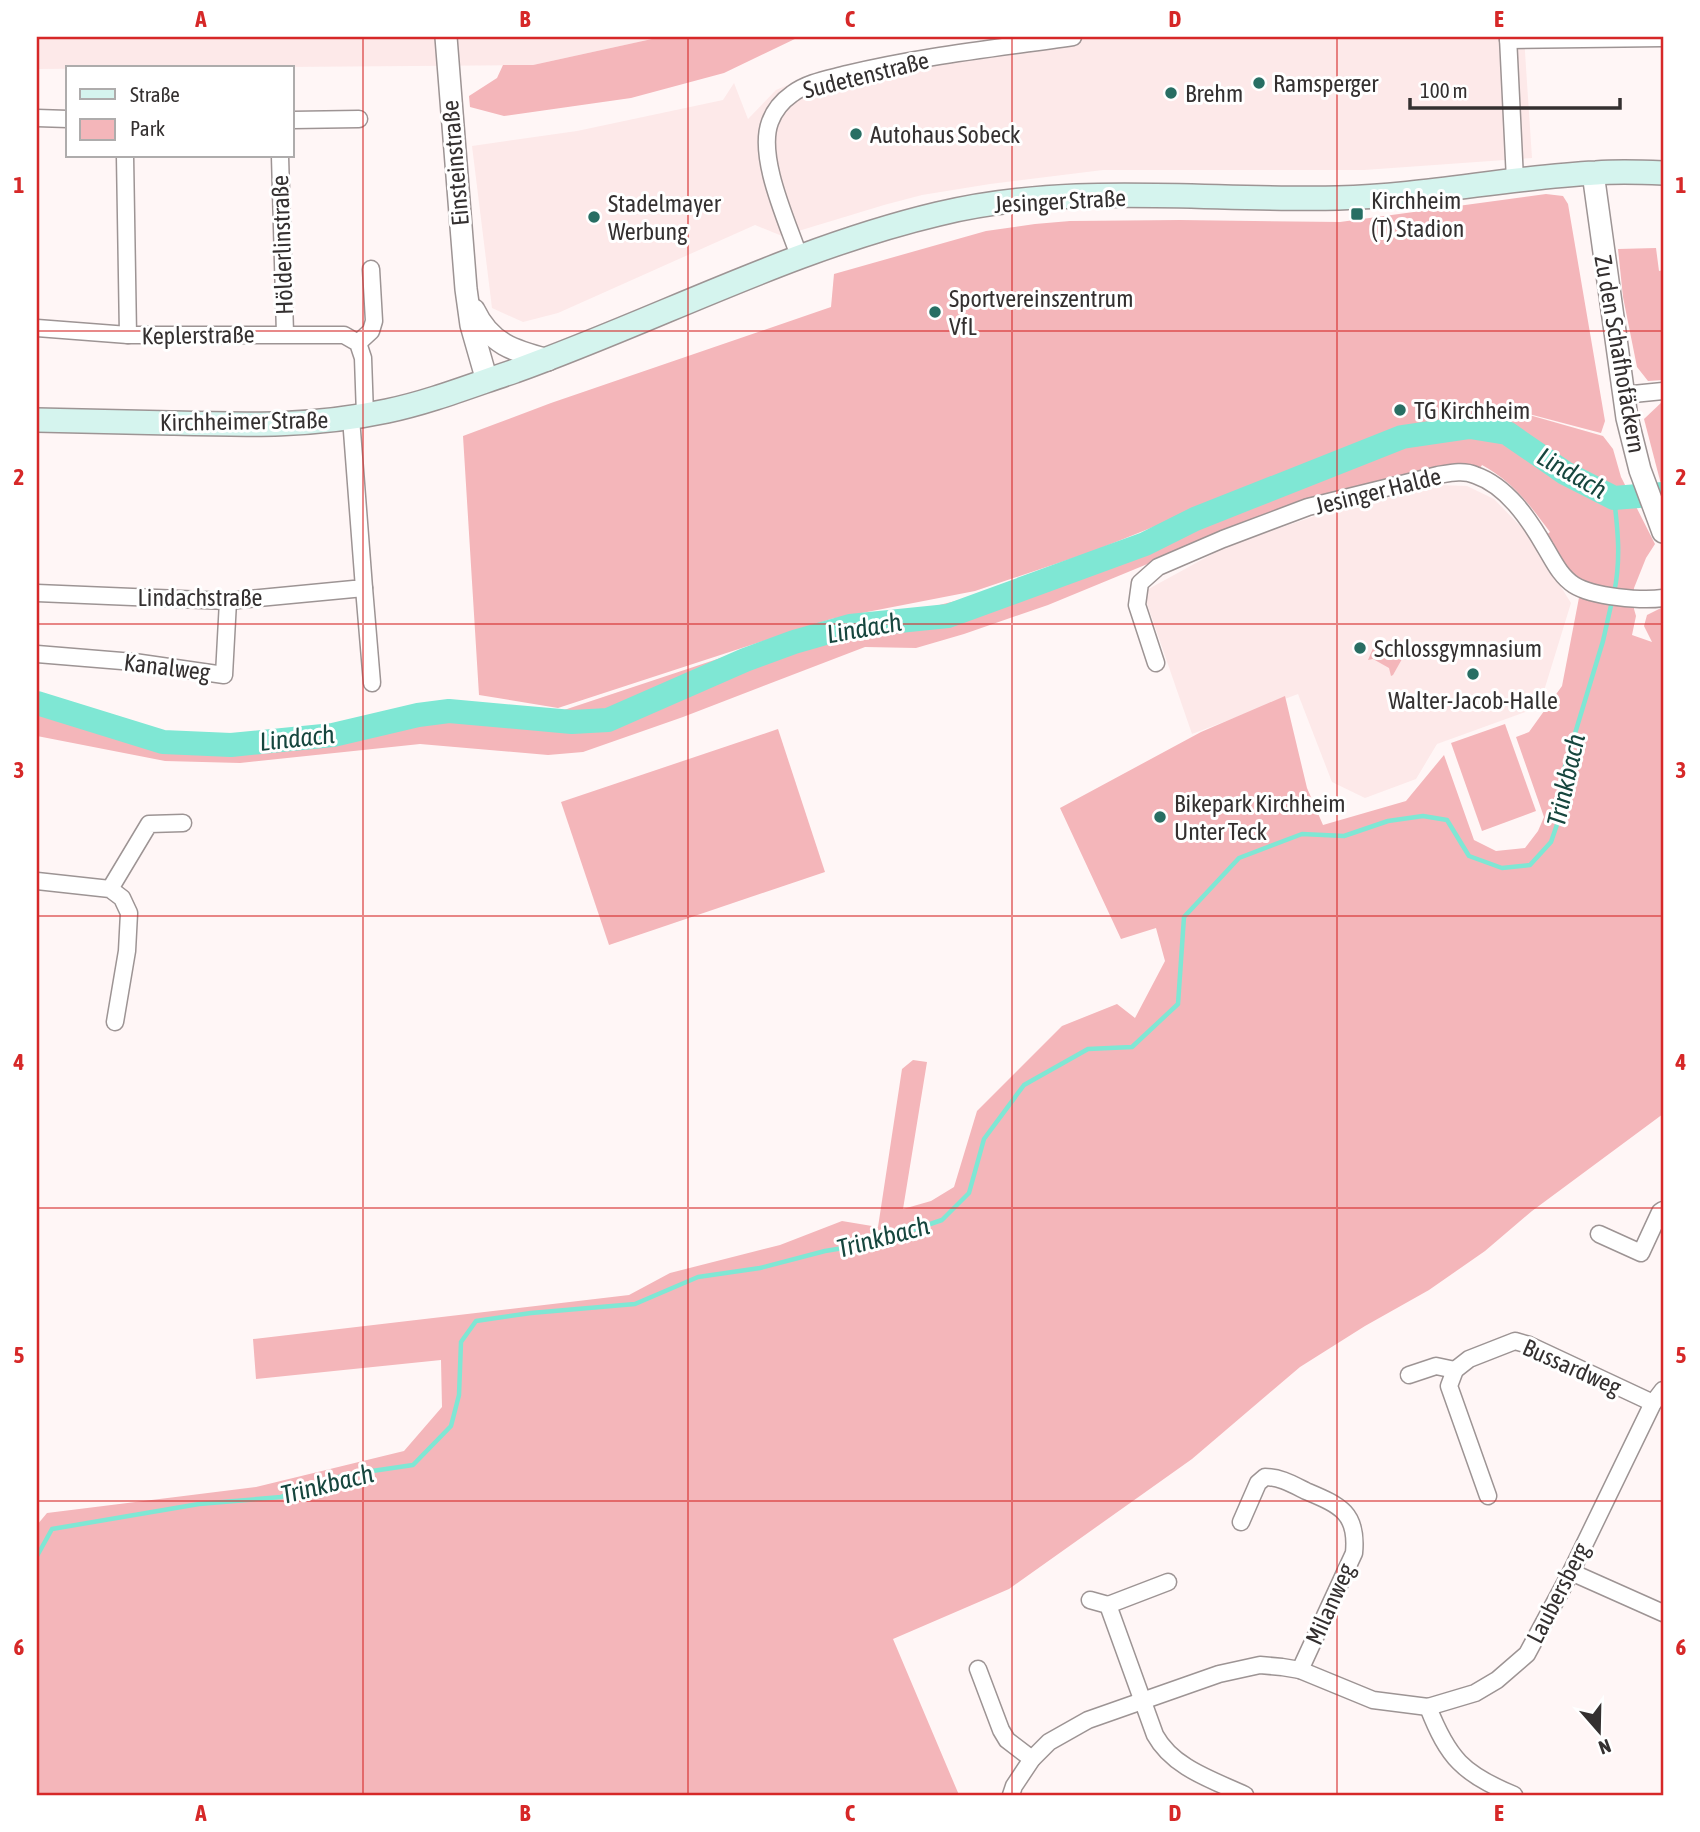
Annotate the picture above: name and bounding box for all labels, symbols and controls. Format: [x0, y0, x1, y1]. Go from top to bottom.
text: A [194, 6, 207, 32]
text: B [520, 6, 531, 32]
text: C [845, 6, 856, 32]
text: D [1169, 6, 1182, 32]
text: E [1494, 6, 1504, 32]
street label: Sudetenstraße [800, 46, 932, 104]
legend [66, 66, 294, 158]
scale bar [1410, 66, 1620, 110]
place label: Ramsperger [1273, 70, 1379, 97]
marker: Ramsperger [1251, 75, 1267, 91]
text: 100 m [1420, 78, 1468, 102]
place label: Brehm [1185, 80, 1243, 107]
text: Straße [130, 82, 180, 106]
marker: Brehm [1163, 85, 1179, 101]
street label: Einsteinstraße [436, 99, 474, 227]
text: Park [130, 116, 165, 140]
place label: Autohaus Sobeck [870, 121, 1021, 148]
marker: Autohaus Sobeck [848, 126, 864, 142]
text: 1 [14, 172, 25, 198]
text: 1 [1676, 172, 1687, 198]
street label: Hölderlinstraße [266, 175, 298, 315]
street label: Jesinger Straße [993, 184, 1127, 218]
place label: Kirchheim (T) Stadion [1371, 187, 1464, 242]
place label: Stadelmayer Werbung [608, 190, 722, 245]
marker: Kirchheim (T) Stadion [1349, 206, 1365, 222]
marker: Stadelmayer Werbung [586, 209, 602, 225]
street label: Zu den Schafhofäckern [1589, 253, 1651, 455]
place label: Sportvereinszentrum VfL [949, 285, 1133, 340]
marker: Sportvereinszentrum VfL [927, 304, 943, 320]
street label: Keplerstraße [141, 321, 255, 349]
place label: TG Kirchheim [1414, 397, 1530, 424]
marker: TG Kirchheim [1392, 402, 1408, 418]
street label: Kirchheimer Straße [160, 406, 328, 436]
water label: Lindach [1532, 441, 1612, 505]
street label: Jesinger Halde [1312, 462, 1444, 520]
text: 2 [14, 464, 24, 490]
text: 2 [1676, 464, 1686, 490]
street label: Lindachstraße [138, 584, 262, 611]
water label: Lindach [824, 607, 904, 649]
place label: Schlossgymnasium [1374, 635, 1542, 662]
marker: Schlossgymnasium [1352, 640, 1368, 656]
street label: Kanalweg [122, 648, 212, 686]
marker: Walter-Jacob-Halle [1465, 666, 1481, 682]
place label: Walter-Jacob-Halle [1388, 687, 1558, 714]
water label: Lindach [258, 719, 336, 757]
water label: Trinkbach [1541, 730, 1591, 829]
text: 3 [14, 757, 24, 783]
text: 3 [1676, 757, 1686, 783]
place label: Bikepark Kirchheim Unter Teck [1174, 790, 1346, 845]
marker: Bikepark Kirchheim Unter Teck [1152, 809, 1168, 825]
text: 4 [13, 1049, 25, 1075]
text: 4 [1675, 1049, 1687, 1075]
water label: Trinkbach [834, 1210, 933, 1264]
street label: Bussardweg [1519, 1333, 1626, 1401]
text: 5 [14, 1342, 25, 1368]
text: 5 [1676, 1342, 1687, 1368]
water label: Trinkbach [278, 1458, 377, 1510]
street label: Laubersberg [1521, 1538, 1595, 1648]
street label: Milanweg [1300, 1559, 1360, 1649]
text: 6 [14, 1634, 25, 1660]
text: 6 [1676, 1634, 1687, 1660]
north arrow [1564, 1696, 1634, 1766]
text: N [1596, 1735, 1614, 1759]
text: A [194, 1800, 207, 1826]
text: B [520, 1800, 531, 1826]
text: C [845, 1800, 856, 1826]
text: D [1169, 1800, 1182, 1826]
text: E [1494, 1800, 1504, 1826]

